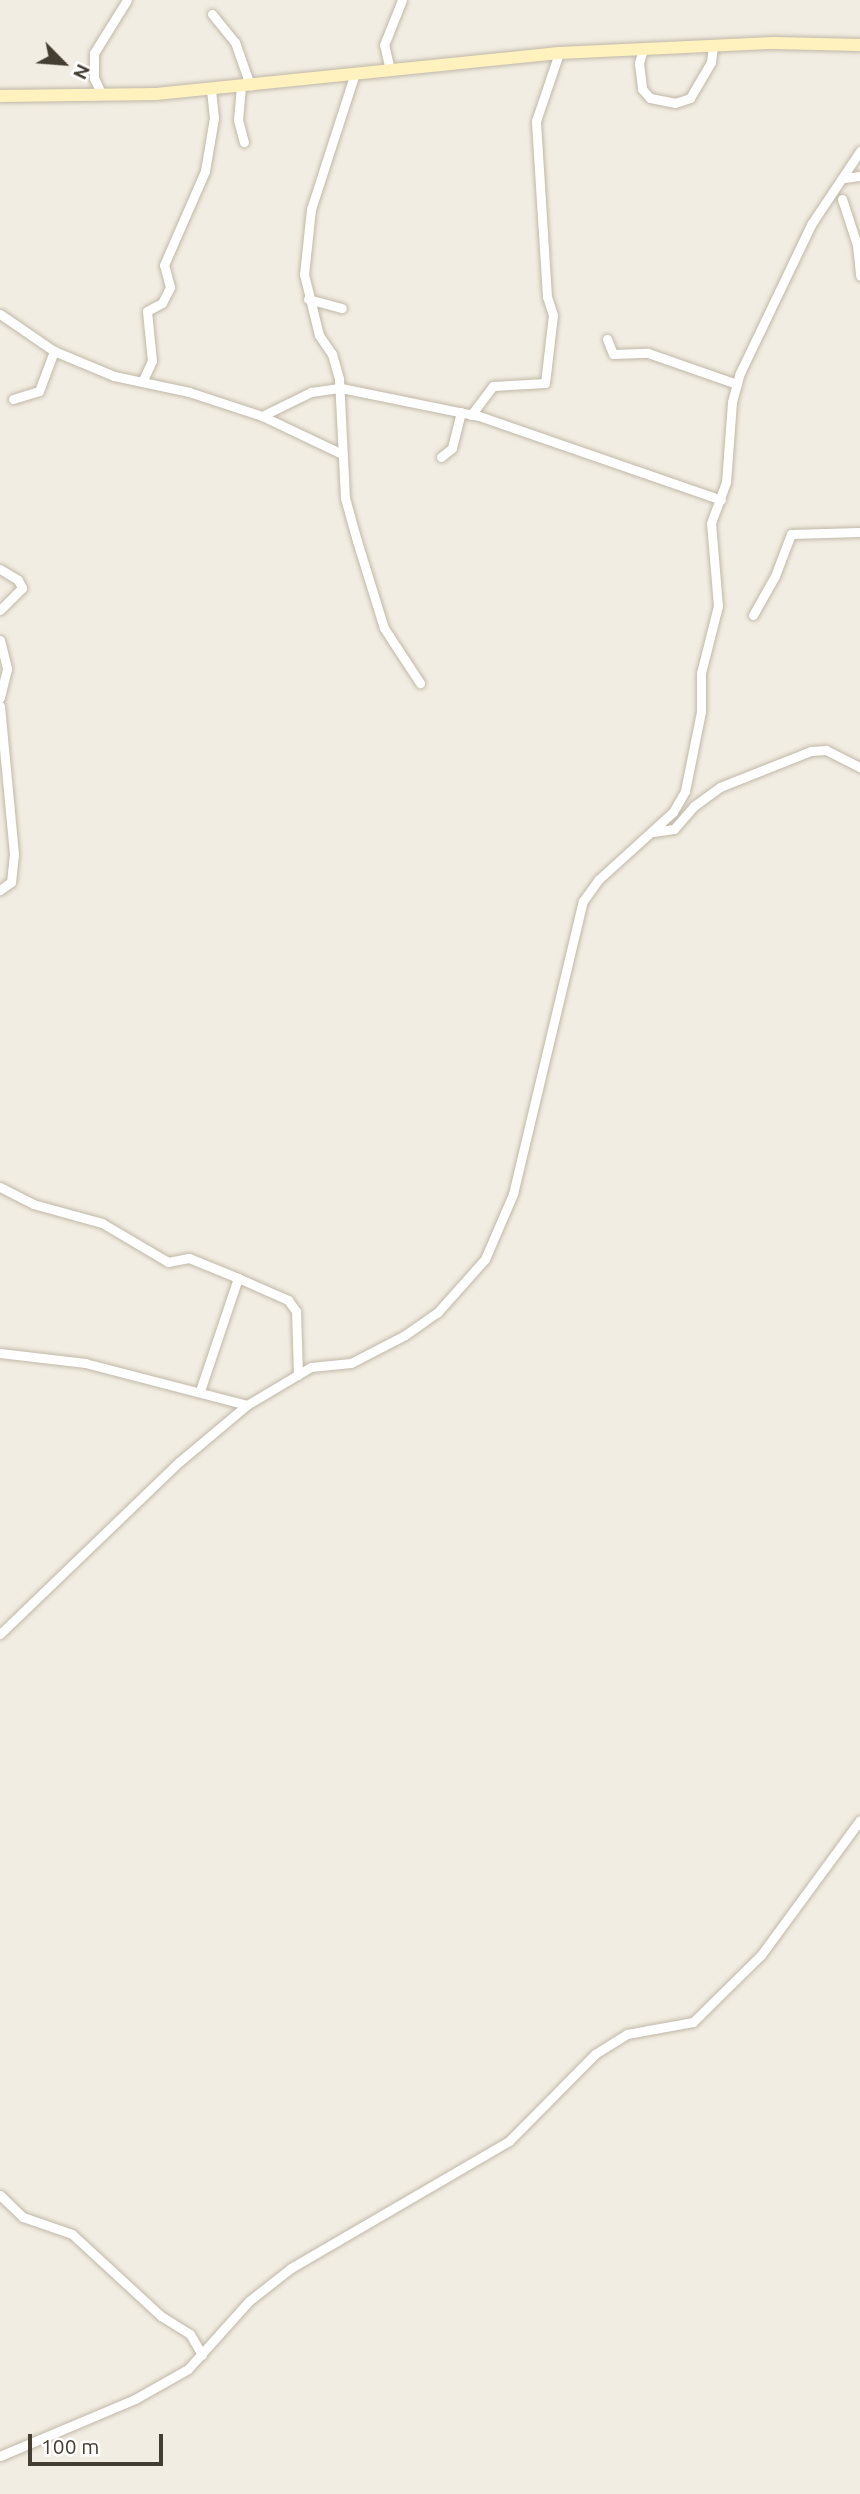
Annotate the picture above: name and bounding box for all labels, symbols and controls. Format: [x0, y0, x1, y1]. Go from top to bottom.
north arrow [28, 28, 98, 98]
text: N [69, 61, 95, 83]
scale bar [32, 2420, 166, 2464]
text: 100 m [41, 2434, 99, 2458]

